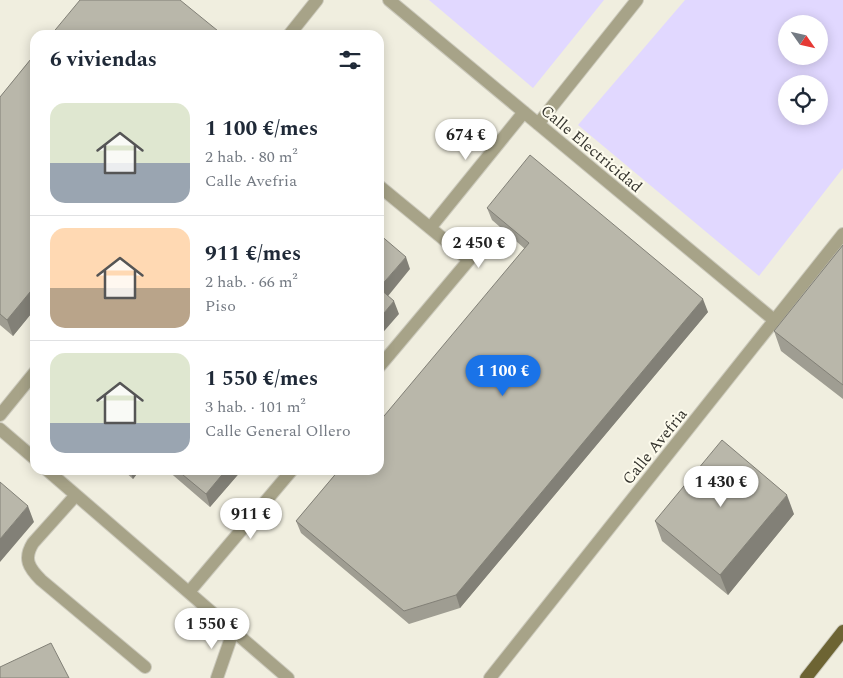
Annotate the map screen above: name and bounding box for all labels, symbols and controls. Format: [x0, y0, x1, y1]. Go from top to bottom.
north arrow [778, 15, 828, 65]
map controls [778, 15, 828, 125]
text: 6 viviendas [50, 44, 157, 76]
icon: filters [336, 46, 364, 74]
button: locate [778, 75, 828, 125]
street label: Calle Electricidad [535, 99, 648, 199]
text: 1 100 €/mes [205, 113, 318, 145]
pin: 674 € [431, 119, 501, 161]
icon: home [90, 123, 150, 183]
text: 674 € [446, 123, 486, 147]
text: 2 hab. · 80 m² [205, 145, 298, 169]
text: Calle Avefria [205, 169, 297, 193]
pin: 2 450 € [433, 226, 525, 269]
text: 2 450 € [453, 231, 505, 255]
text: 911 €/mes [205, 238, 301, 270]
icon: home [90, 248, 150, 308]
text: 2 hab. · 66 m² [205, 270, 298, 294]
text: Piso [205, 294, 236, 318]
pin: 1 100 € [457, 354, 549, 397]
text: 1 100 € [477, 359, 529, 383]
text: 1 550 €/mes [205, 363, 318, 395]
icon: home [90, 373, 150, 433]
text: 3 hab. · 101 m² [205, 395, 306, 419]
street label: Calle Avefria [617, 403, 693, 490]
text: Calle General Ollero [205, 419, 351, 443]
pin: 1 430 € [675, 466, 767, 508]
text: 1 430 € [695, 470, 747, 494]
pin: 911 € [216, 498, 286, 540]
text: 911 € [231, 502, 271, 526]
pin: 1 550 € [166, 608, 258, 650]
text: 1 550 € [186, 612, 238, 636]

